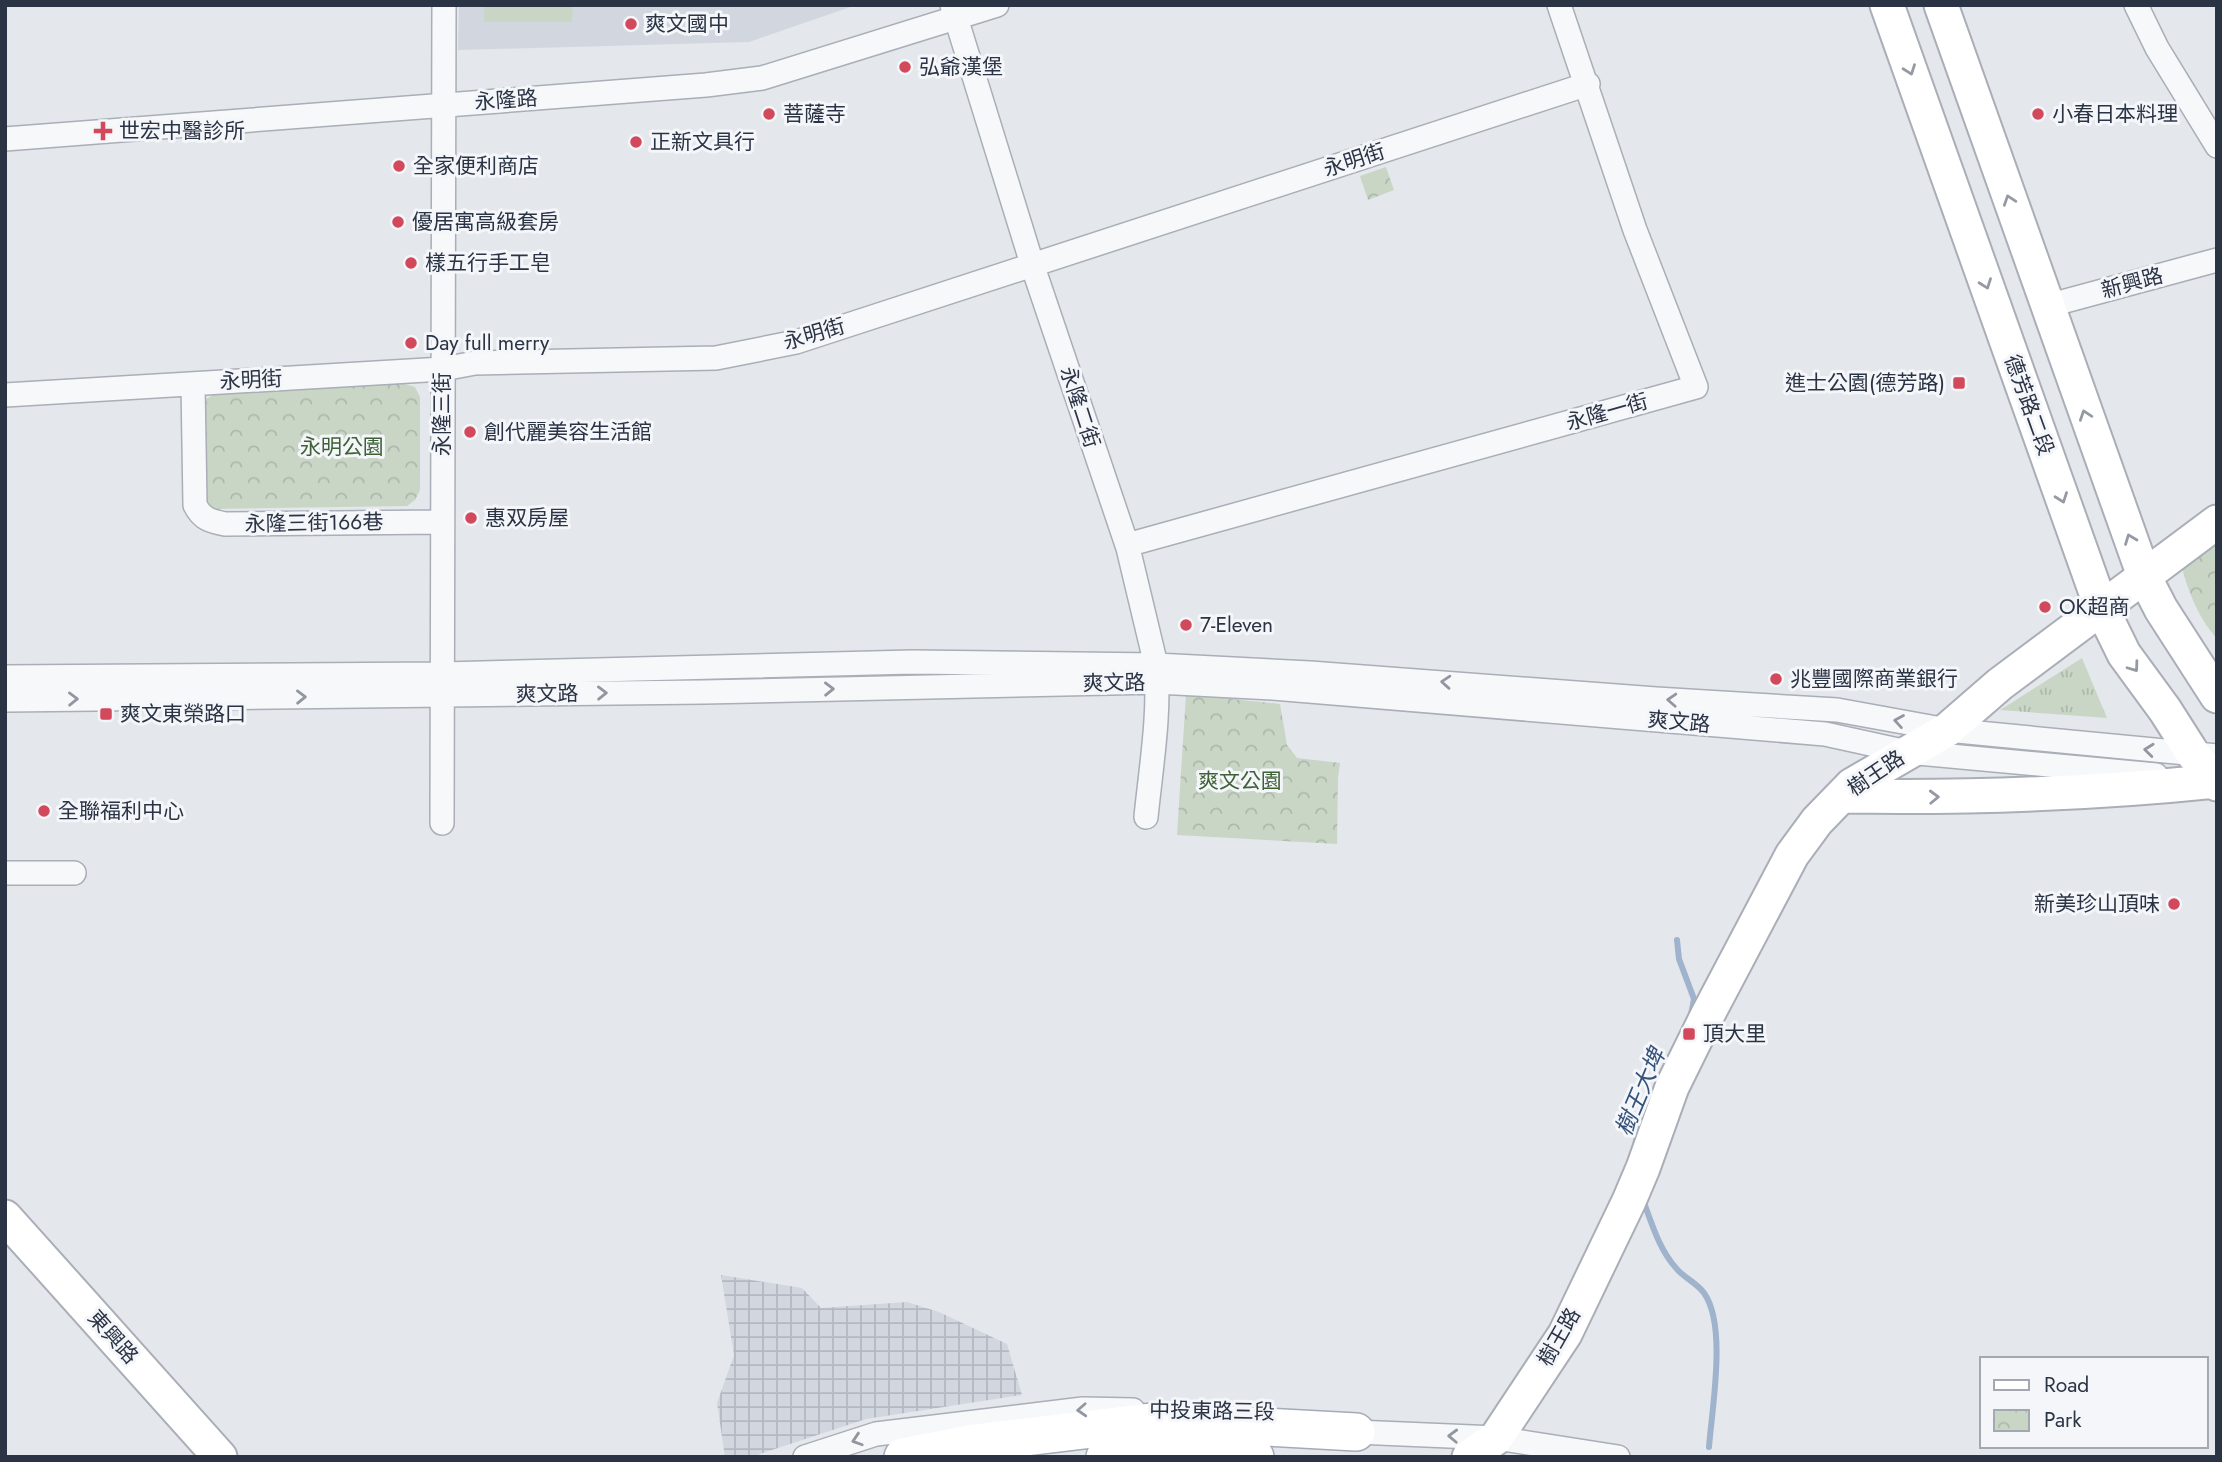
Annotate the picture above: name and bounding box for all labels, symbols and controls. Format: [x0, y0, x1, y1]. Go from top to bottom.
place label: 爽文國中 [645, 9, 729, 39]
marker: 爽文國中 [623, 16, 639, 32]
place label: 弘爺漢堡 [919, 52, 1003, 82]
marker: 弘爺漢堡 [897, 59, 913, 75]
one-way arrow [1902, 63, 1916, 75]
street label: 永隆路 [474, 83, 538, 117]
place label: 菩薩寺 [783, 99, 846, 129]
place label: 小春日本料理 [2052, 99, 2178, 129]
marker: 菩薩寺 [761, 106, 777, 122]
marker: 小春日本料理 [2030, 106, 2046, 122]
place label: 世宏中醫診所 [119, 116, 245, 146]
marker: 世宏中醫診所 [93, 121, 113, 141]
place label: 正新文具行 [650, 127, 755, 157]
marker: 正新文具行 [628, 134, 644, 150]
street label: 永明街 [1319, 136, 1389, 184]
place label: 全家便利商店 [413, 151, 539, 181]
marker: 全家便利商店 [391, 158, 407, 174]
one-way arrow [2004, 195, 2018, 207]
place label: 優居寓高級套房 [412, 207, 559, 237]
marker: 優居寓高級套房 [390, 214, 406, 230]
place label: 樣五行手工皂 [425, 248, 551, 278]
marker: 樣五行手工皂 [403, 255, 419, 271]
street label: 新興路 [2098, 260, 2166, 306]
one-way arrow [1978, 277, 1992, 290]
street label: 永明街 [780, 311, 848, 357]
place label: Day full merry [425, 328, 550, 358]
marker: Day full merry [403, 335, 419, 351]
street label: 德芳路二段 [1997, 351, 2061, 459]
street label: 永隆二街 [1053, 362, 1107, 452]
street label: 永明街 [219, 363, 283, 397]
place label: 進士公園(德芳路) [1785, 368, 1945, 398]
street label: 永隆三街 [427, 372, 457, 456]
marker: 進士公園(德芳路) [1951, 375, 1967, 391]
street label: 永隆一街 [1562, 386, 1652, 438]
one-way arrow [2079, 409, 2093, 421]
place label: 創代麗美容生活館 [484, 417, 652, 447]
marker: 創代麗美容生活館 [462, 424, 478, 440]
park label: 永明公園 [300, 432, 384, 462]
one-way arrow [2054, 492, 2068, 504]
place label: 惠双房屋 [485, 503, 569, 533]
street label: 永隆三街166巷 [244, 507, 384, 539]
marker: 惠双房屋 [463, 510, 479, 526]
one-way arrow [2124, 534, 2138, 546]
place label: OK超商 [2059, 592, 2129, 622]
marker: OK超商 [2037, 599, 2053, 615]
place label: 7-Eleven [1200, 610, 1273, 640]
marker: 7-Eleven [1178, 617, 1194, 633]
one-way arrow [2126, 659, 2138, 672]
place label: 兆豐國際商業銀行 [1790, 664, 1958, 694]
street label: 爽文路 [1082, 667, 1146, 699]
marker: 兆豐國際商業銀行 [1768, 671, 1784, 687]
one-way arrow [1440, 675, 1451, 690]
street label: 爽文路 [515, 678, 579, 710]
one-way arrow [824, 681, 835, 696]
one-way arrow [597, 685, 608, 701]
one-way arrow [296, 689, 307, 705]
one-way arrow [69, 691, 79, 707]
one-way arrow [1667, 693, 1678, 708]
place label: 爽文東榮路口 [120, 699, 246, 729]
street label: 爽文路 [1646, 704, 1712, 740]
marker: 爽文東榮路口 [98, 706, 114, 722]
one-way arrow [1893, 714, 1905, 729]
one-way arrow [2143, 742, 2155, 757]
street label: 樹王路 [1841, 743, 1911, 803]
park label: 爽文公園 [1198, 766, 1282, 796]
one-way arrow [1929, 789, 1940, 804]
place label: 全聯福利中心 [58, 796, 184, 826]
marker: 全聯福利中心 [36, 803, 52, 819]
place label: 新美珍山頂味 [2034, 889, 2160, 919]
marker: 新美珍山頂味 [2166, 896, 2182, 912]
place label: 頂大里 [1703, 1019, 1766, 1049]
marker: 頂大里 [1681, 1026, 1697, 1042]
water label: 樹王大埤 [1606, 1040, 1675, 1141]
street label: 樹王路 [1530, 1302, 1588, 1372]
street label: 東興路 [81, 1304, 145, 1370]
legend [1980, 1357, 2208, 1448]
text: Road [2044, 1370, 2089, 1400]
street label: 中投東路三段 [1149, 1395, 1275, 1427]
one-way arrow [1077, 1402, 1088, 1417]
text: Park [2044, 1405, 2082, 1435]
one-way arrow [1447, 1428, 1458, 1443]
one-way arrow [852, 1432, 864, 1446]

